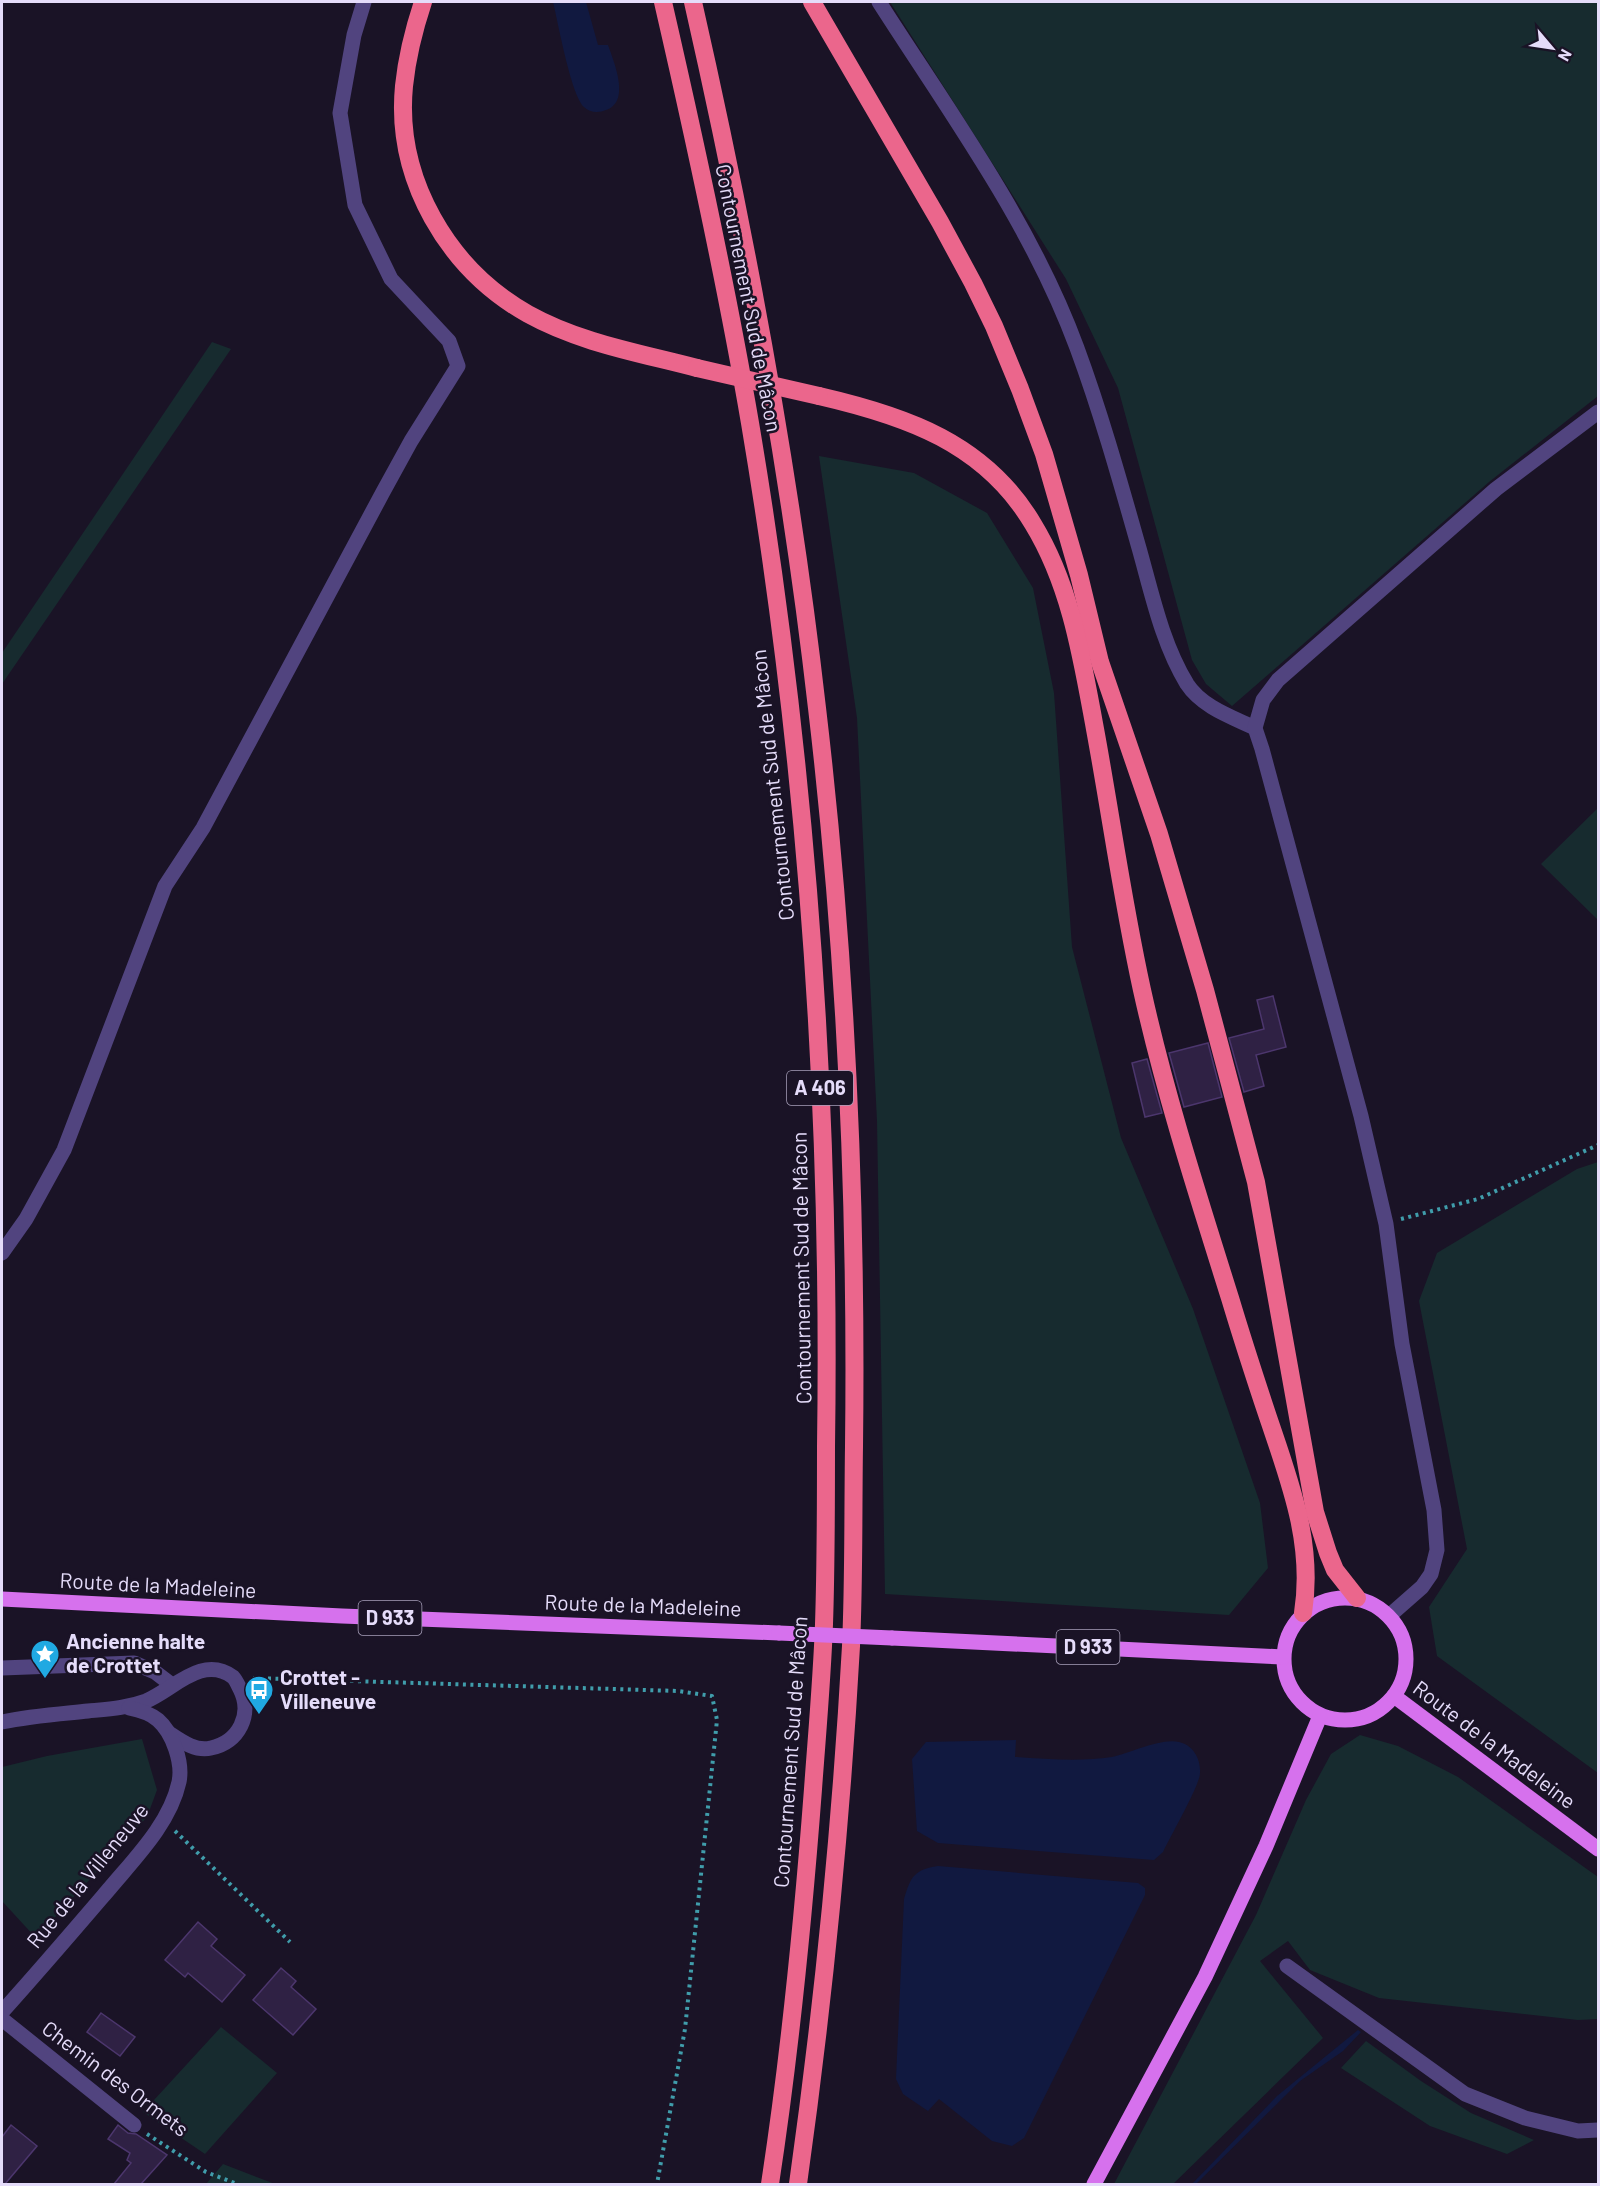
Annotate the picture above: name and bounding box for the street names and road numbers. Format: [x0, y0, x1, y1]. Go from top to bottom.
street label: Contournement Sud de Mâcon [711, 162, 788, 434]
street label: Contournement Sud de Mâcon [745, 648, 798, 922]
road number: A 406 [787, 1071, 853, 1105]
street label: Contournement Sud de Mâcon [786, 1132, 815, 1404]
street label: Route de la Madeleine [59, 1567, 257, 1602]
street label: Route de la Madeleine [544, 1589, 742, 1620]
road number: D 933 [358, 1601, 422, 1635]
street label: Contournement Sud de Mâcon [768, 1615, 811, 1889]
road number: D 933 [1056, 1630, 1120, 1664]
street label: Route de la Madeleine [1409, 1675, 1581, 1813]
street label: Rue de la Villeneuve [21, 1798, 153, 1953]
street label: Chemin des Ormets [38, 2015, 194, 2141]

